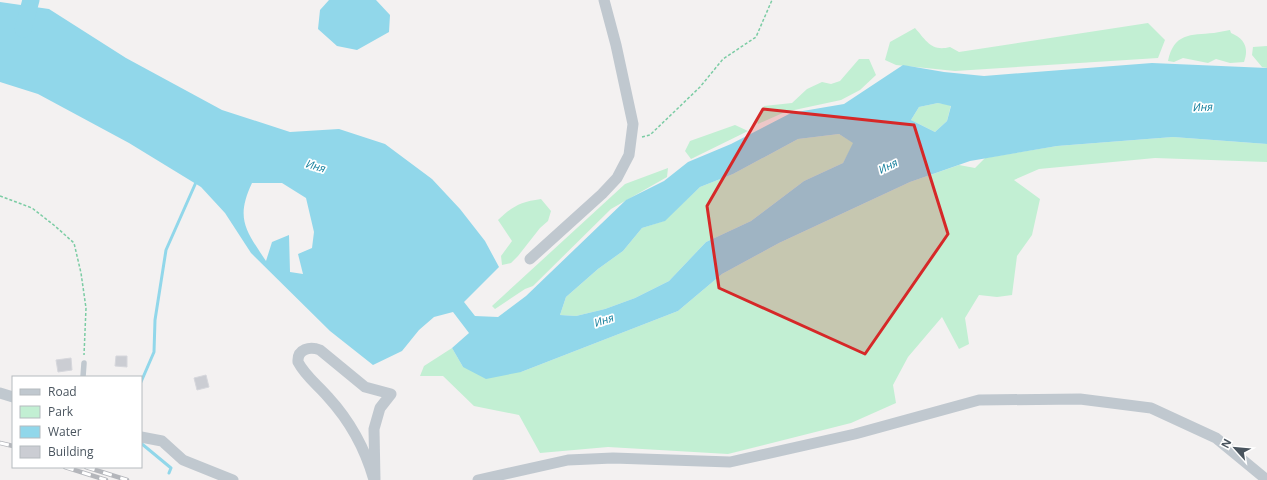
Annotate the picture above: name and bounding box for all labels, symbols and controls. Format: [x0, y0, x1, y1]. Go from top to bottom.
water label: Иня [1193, 99, 1213, 114]
water label: Иня [875, 154, 900, 177]
water label: Иня [304, 155, 328, 176]
water label: Иня [592, 309, 616, 330]
legend [12, 376, 142, 468]
text: Road [48, 383, 77, 400]
text: Park [48, 403, 74, 420]
text: Water [48, 423, 82, 440]
north arrow [1215, 428, 1255, 468]
text: N [1217, 436, 1234, 451]
text: Building [48, 443, 94, 460]

